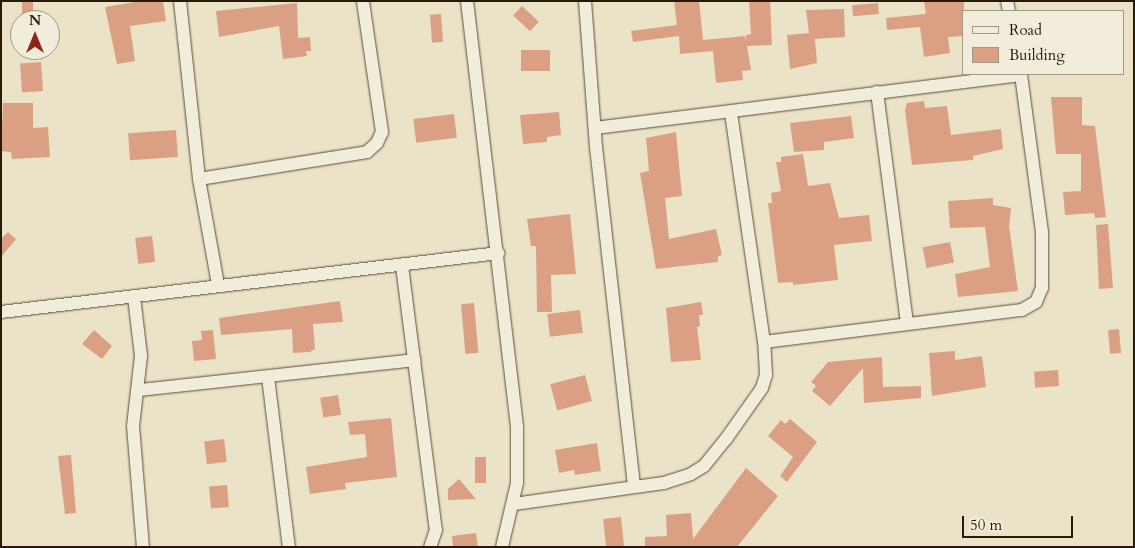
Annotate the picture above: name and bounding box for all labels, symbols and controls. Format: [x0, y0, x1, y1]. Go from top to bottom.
north arrow [10, 10, 60, 60]
legend [962, 10, 1125, 75]
text: N [29, 11, 41, 30]
text: Road [1009, 20, 1042, 40]
text: Building [1009, 45, 1065, 65]
scale bar [965, 506, 1076, 538]
text: 50 m [970, 515, 1002, 535]

